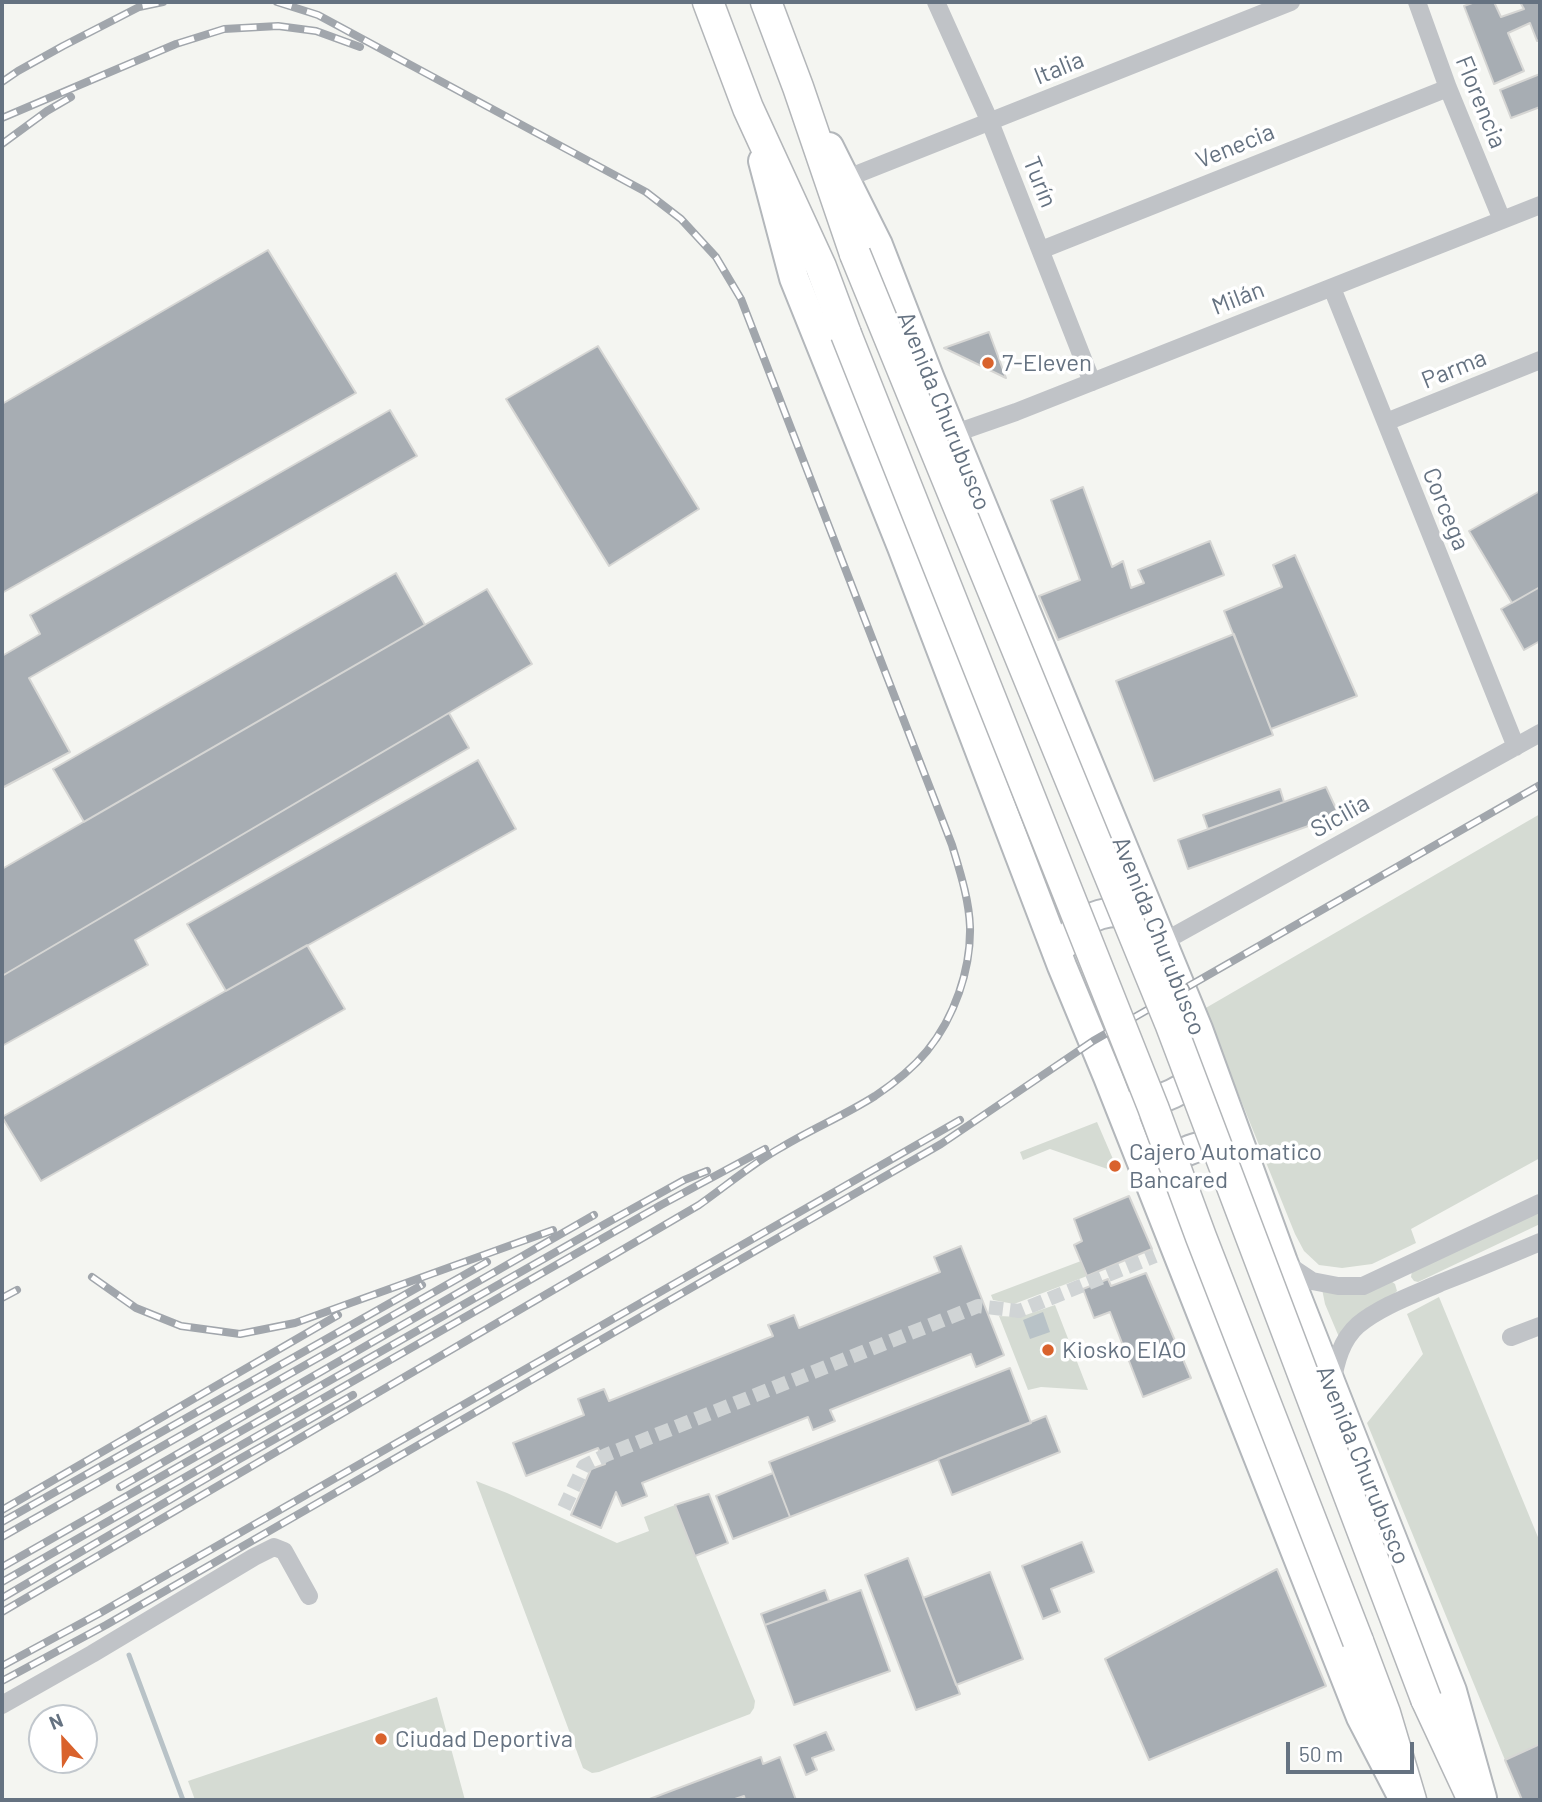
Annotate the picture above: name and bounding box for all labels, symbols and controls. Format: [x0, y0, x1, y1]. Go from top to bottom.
street label: Italia [1030, 45, 1088, 91]
street label: Florencia [1449, 52, 1513, 152]
street label: Venecia [1192, 117, 1278, 175]
street label: Turín [1017, 152, 1063, 212]
street label: Milán [1208, 275, 1268, 321]
street label: Avenida Churubusco [891, 307, 997, 515]
street label: Parma [1417, 343, 1491, 395]
place label: 7-Eleven [1002, 349, 1092, 377]
marker: 7-Eleven [980, 355, 996, 371]
street label: Corcega [1416, 463, 1476, 555]
street label: Sicilia [1306, 788, 1374, 844]
street label: Avenida Churubusco [1106, 832, 1212, 1040]
place label: Cajero Automatico Bancared [1129, 1138, 1322, 1194]
marker: Cajero Automatico Bancared [1107, 1158, 1123, 1174]
place label: Kiosko EIAO [1062, 1336, 1187, 1364]
marker: Kiosko EIAO [1040, 1342, 1056, 1358]
street label: Avenida Churubusco [1310, 1361, 1416, 1569]
north arrow [28, 1704, 98, 1774]
text: N [46, 1708, 66, 1734]
place label: Ciudad Deportiva [395, 1725, 573, 1753]
scale bar [1290, 1728, 1418, 1772]
marker: Ciudad Deportiva [373, 1731, 389, 1747]
text: 50 m [1299, 1741, 1343, 1766]

